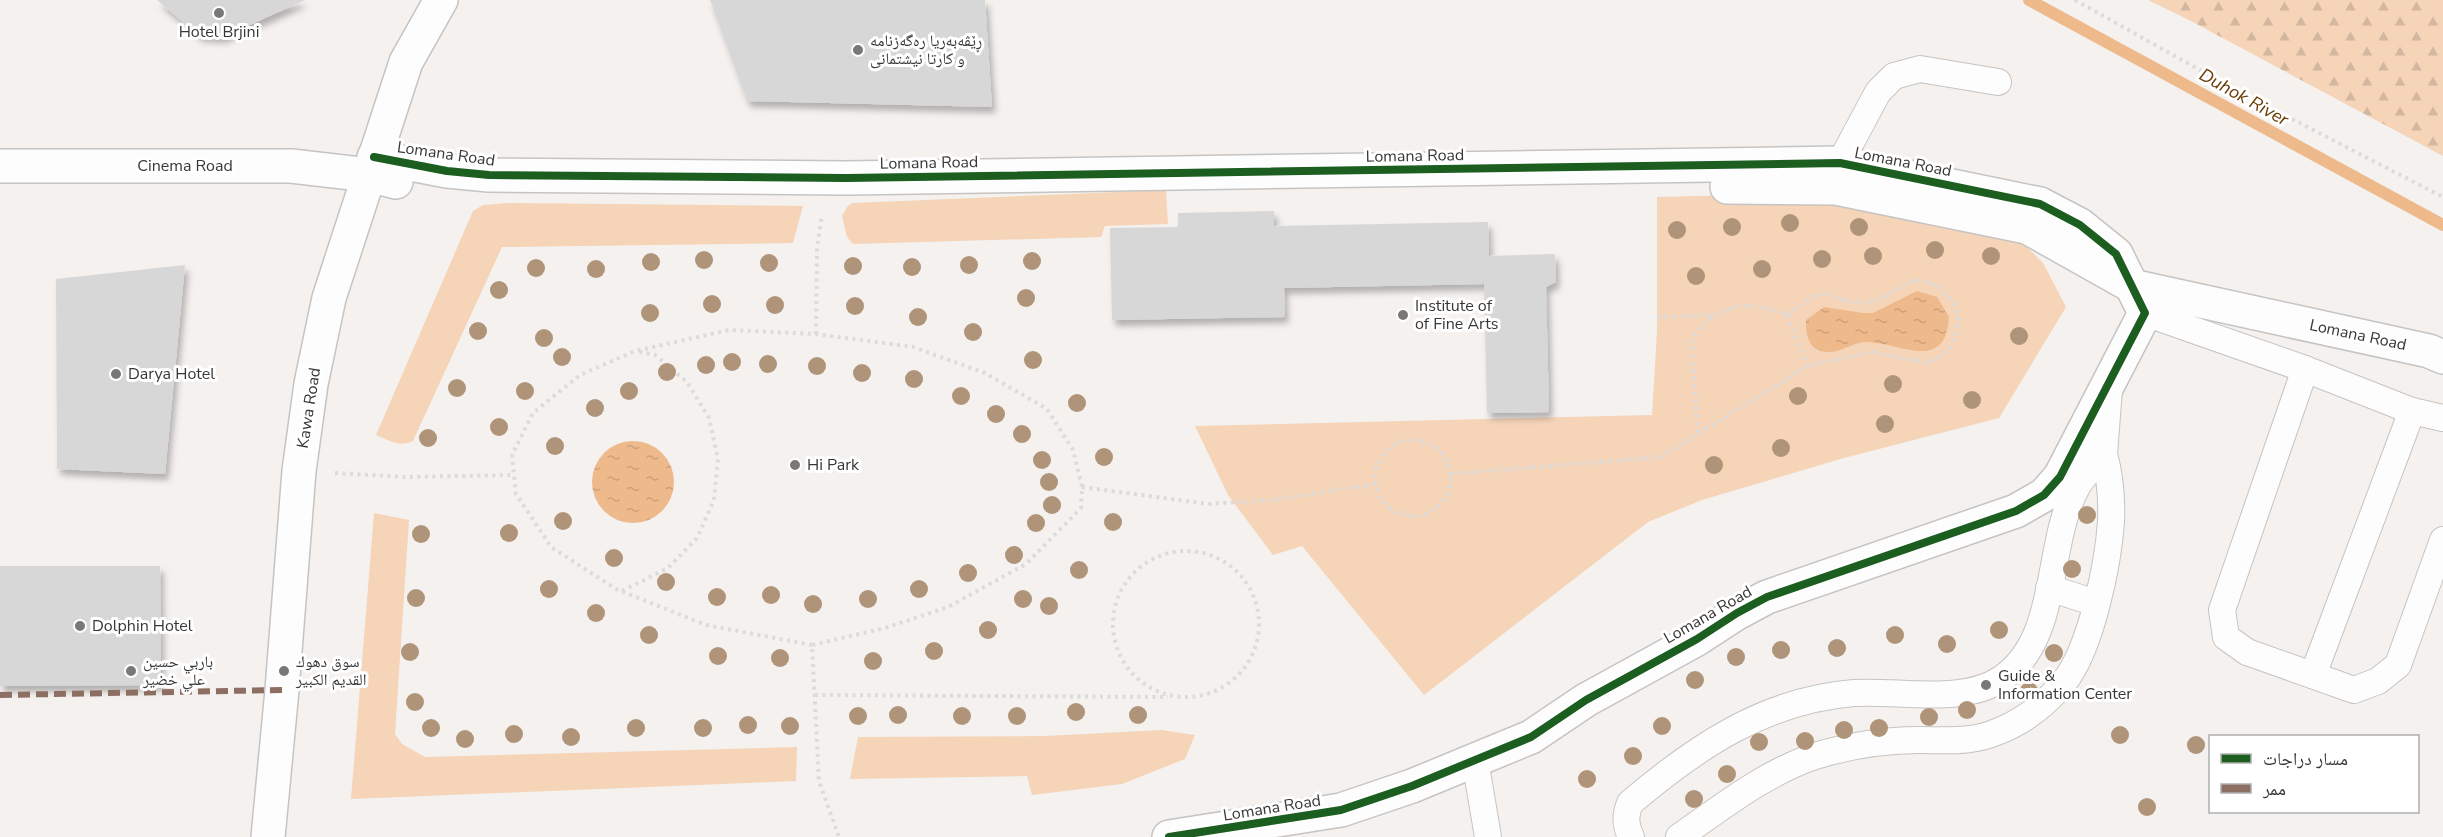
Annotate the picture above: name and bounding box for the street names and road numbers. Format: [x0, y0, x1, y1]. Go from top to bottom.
street label: Lomana Road [396, 136, 496, 172]
street label: Lomana Road [1853, 142, 1953, 182]
street label: Lomana Road [1366, 144, 1464, 168]
street label: Lomana Road [880, 151, 978, 175]
street label: Cinema Road [137, 155, 233, 177]
street label: Lomana Road [2307, 314, 2409, 356]
street label: Kawa Road [292, 366, 326, 450]
street label: Lomana Road [1660, 581, 1756, 649]
street label: Lomana Road [1222, 789, 1322, 827]

